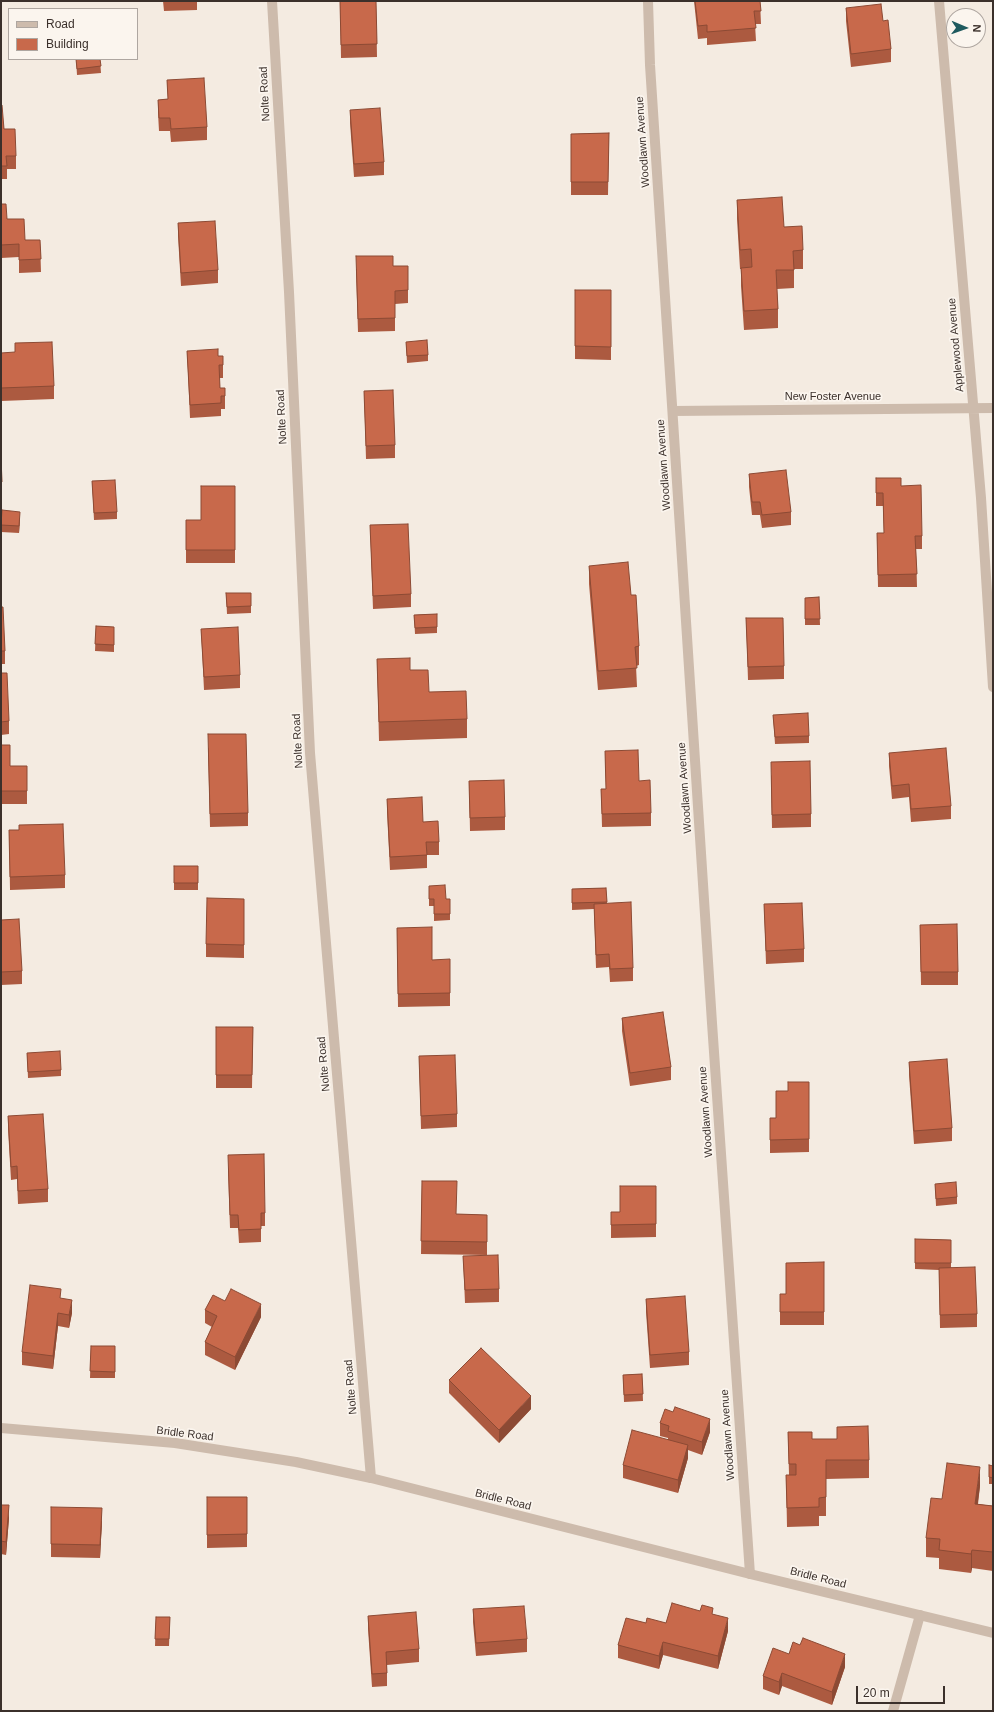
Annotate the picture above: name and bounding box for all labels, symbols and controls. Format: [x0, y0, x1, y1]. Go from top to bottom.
legend [8, 8, 138, 60]
north arrow [946, 8, 986, 48]
text: Road [46, 17, 75, 31]
text: N [971, 24, 983, 33]
text: Building [46, 37, 89, 51]
street label: Nolte Road [257, 66, 273, 122]
street label: Woodlawn Avenue [633, 96, 653, 188]
street label: Applewood Avenue [945, 297, 967, 393]
street label: Nolte Road [274, 389, 290, 445]
street label: New Foster Avenue [785, 390, 881, 404]
street label: Woodlawn Avenue [654, 419, 674, 511]
street label: Nolte Road [290, 713, 306, 769]
street label: Woodlawn Avenue [675, 742, 695, 834]
street label: Nolte Road [315, 1036, 333, 1092]
street label: Woodlawn Avenue [696, 1066, 716, 1158]
street label: Nolte Road [342, 1359, 360, 1415]
street label: Woodlawn Avenue [718, 1389, 738, 1481]
street label: Bridle Road [156, 1424, 214, 1444]
street label: Bridle Road [474, 1487, 532, 1513]
street label: Bridle Road [789, 1565, 847, 1591]
scale bar [858, 1678, 947, 1704]
text: 20 m [863, 1686, 890, 1700]

